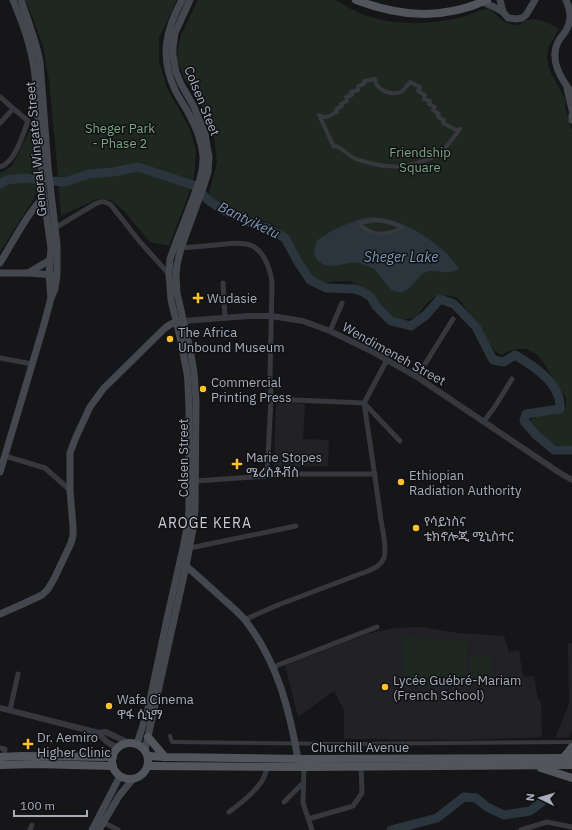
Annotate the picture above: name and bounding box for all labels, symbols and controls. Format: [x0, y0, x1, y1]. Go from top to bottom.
street label: Colsen Steet [180, 64, 224, 138]
street label: General Wingate Street [22, 81, 50, 217]
park label: Sheger Park - Phase 2 [85, 120, 155, 152]
park label: Friendship Square [389, 144, 451, 176]
water label: Bantyiketu [215, 197, 283, 243]
water label: Sheger Lake [364, 248, 438, 266]
place label: Wudasie [207, 290, 257, 307]
marker: Wudasie [192, 292, 204, 304]
street label: Wendimeneh Street [339, 318, 449, 390]
place label: The Africa Unbound Museum [178, 324, 285, 356]
marker: The Africa Unbound Museum [165, 334, 175, 344]
place label: Commercial Printing Press [211, 374, 291, 406]
marker: Commercial Printing Press [198, 384, 208, 394]
street label: Colsen Street [175, 419, 192, 497]
place label: Marie Stopes ሜሪስቶቭስ [246, 449, 322, 481]
marker: Marie Stopes ሜሪስቶቭስ [231, 458, 243, 470]
place label: Ethiopian Radiation Authority [409, 467, 522, 499]
marker: Ethiopian Radiation Authority [396, 477, 406, 487]
place label: የሳይነስና ቴክኖሎጂ ሚኒስተር [424, 513, 514, 545]
district label: AROGE KERA [158, 514, 252, 532]
marker: የሳይነስና ቴክኖሎጂ ሚኒስተር [411, 523, 421, 533]
place label: Lycée Guébré-Mariam (French School) [393, 672, 521, 704]
marker: Lycée Guébré-Mariam (French School) [380, 682, 390, 692]
place label: Wafa Cinema ዋፋ ሲኒማ [117, 691, 194, 723]
marker: Wafa Cinema ዋፋ ሲኒማ [104, 701, 114, 711]
place label: Dr. Aemiro Higher Clinic [37, 729, 111, 761]
marker: Dr. Aemiro Higher Clinic [22, 738, 34, 750]
street label: Churchill Avenue [311, 739, 409, 756]
north arrow [520, 778, 560, 818]
scale bar [14, 792, 87, 818]
text: N [523, 793, 537, 802]
text: 100 m [20, 798, 55, 813]

